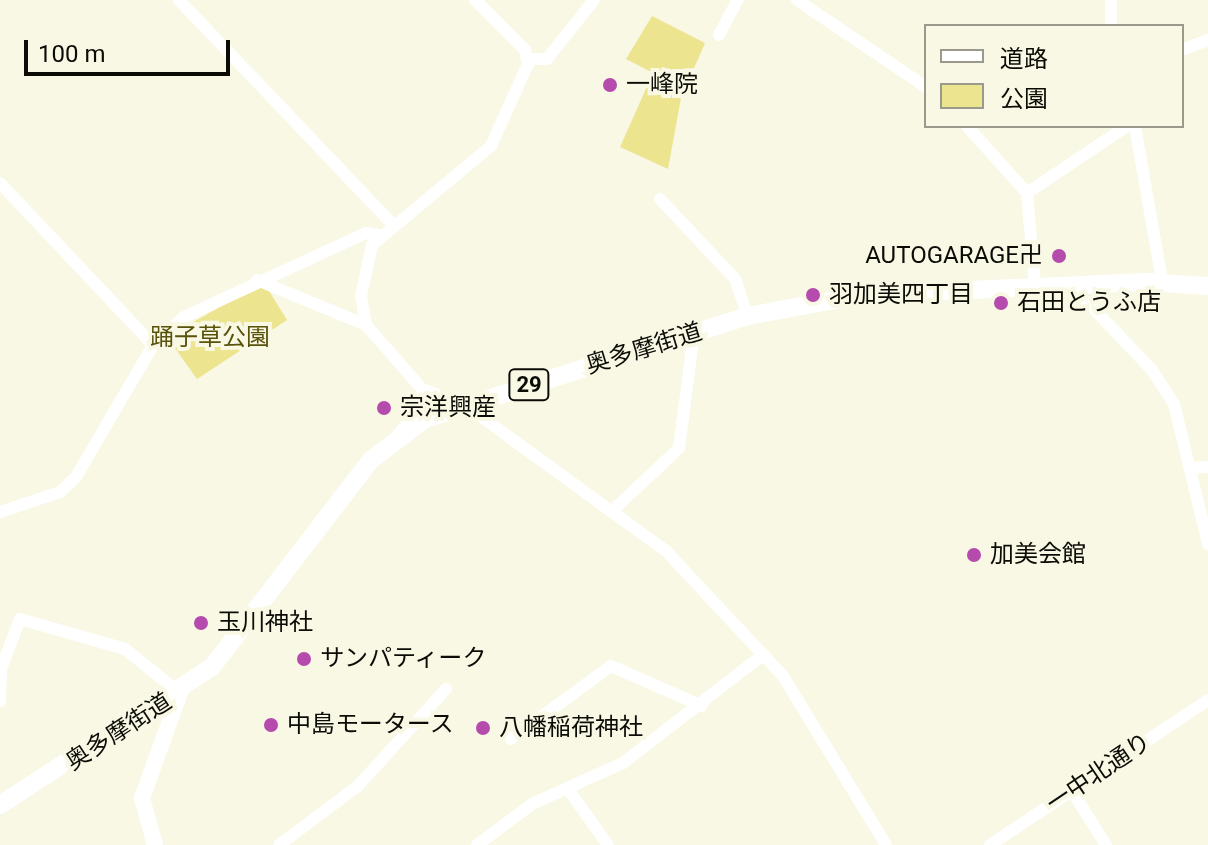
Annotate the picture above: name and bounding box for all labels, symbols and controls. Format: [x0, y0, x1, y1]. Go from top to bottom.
scale bar [28, 24, 234, 74]
legend [924, 24, 1184, 128]
text: 100 m [38, 40, 105, 68]
text: 道路 [1000, 45, 1048, 73]
place label: 一峰院 [626, 71, 698, 99]
marker: 一峰院 [601, 76, 619, 94]
text: 公園 [1000, 85, 1048, 113]
place label: AUTOGARAGE卍 [865, 242, 1043, 270]
marker: AUTOGARAGE卍 [1050, 247, 1068, 265]
place label: 羽加美四丁目 [829, 281, 973, 309]
marker: 羽加美四丁目 [804, 286, 822, 304]
place label: 石田とうふ店 [1017, 289, 1161, 317]
marker: 石田とうふ店 [992, 294, 1010, 312]
street label: 奥多摩街道 [582, 318, 706, 380]
park label: 踊子草公園 [150, 324, 270, 352]
road number: 29 [507, 367, 551, 403]
place label: 宗洋興産 [400, 394, 496, 422]
marker: 宗洋興産 [375, 399, 393, 417]
place label: 加美会館 [990, 541, 1086, 569]
marker: 加美会館 [965, 546, 983, 564]
place label: 玉川神社 [217, 609, 313, 637]
marker: 玉川神社 [192, 614, 210, 632]
place label: サンパティーク [320, 645, 488, 673]
marker: サンパティーク [295, 650, 313, 668]
street label: 奥多摩街道 [61, 687, 177, 777]
place label: 中島モータース [287, 711, 455, 739]
place label: 八幡稲荷神社 [499, 714, 643, 742]
marker: 中島モータース [262, 716, 280, 734]
marker: 八幡稲荷神社 [474, 719, 492, 737]
street label: 一中北通り [1041, 728, 1157, 818]

